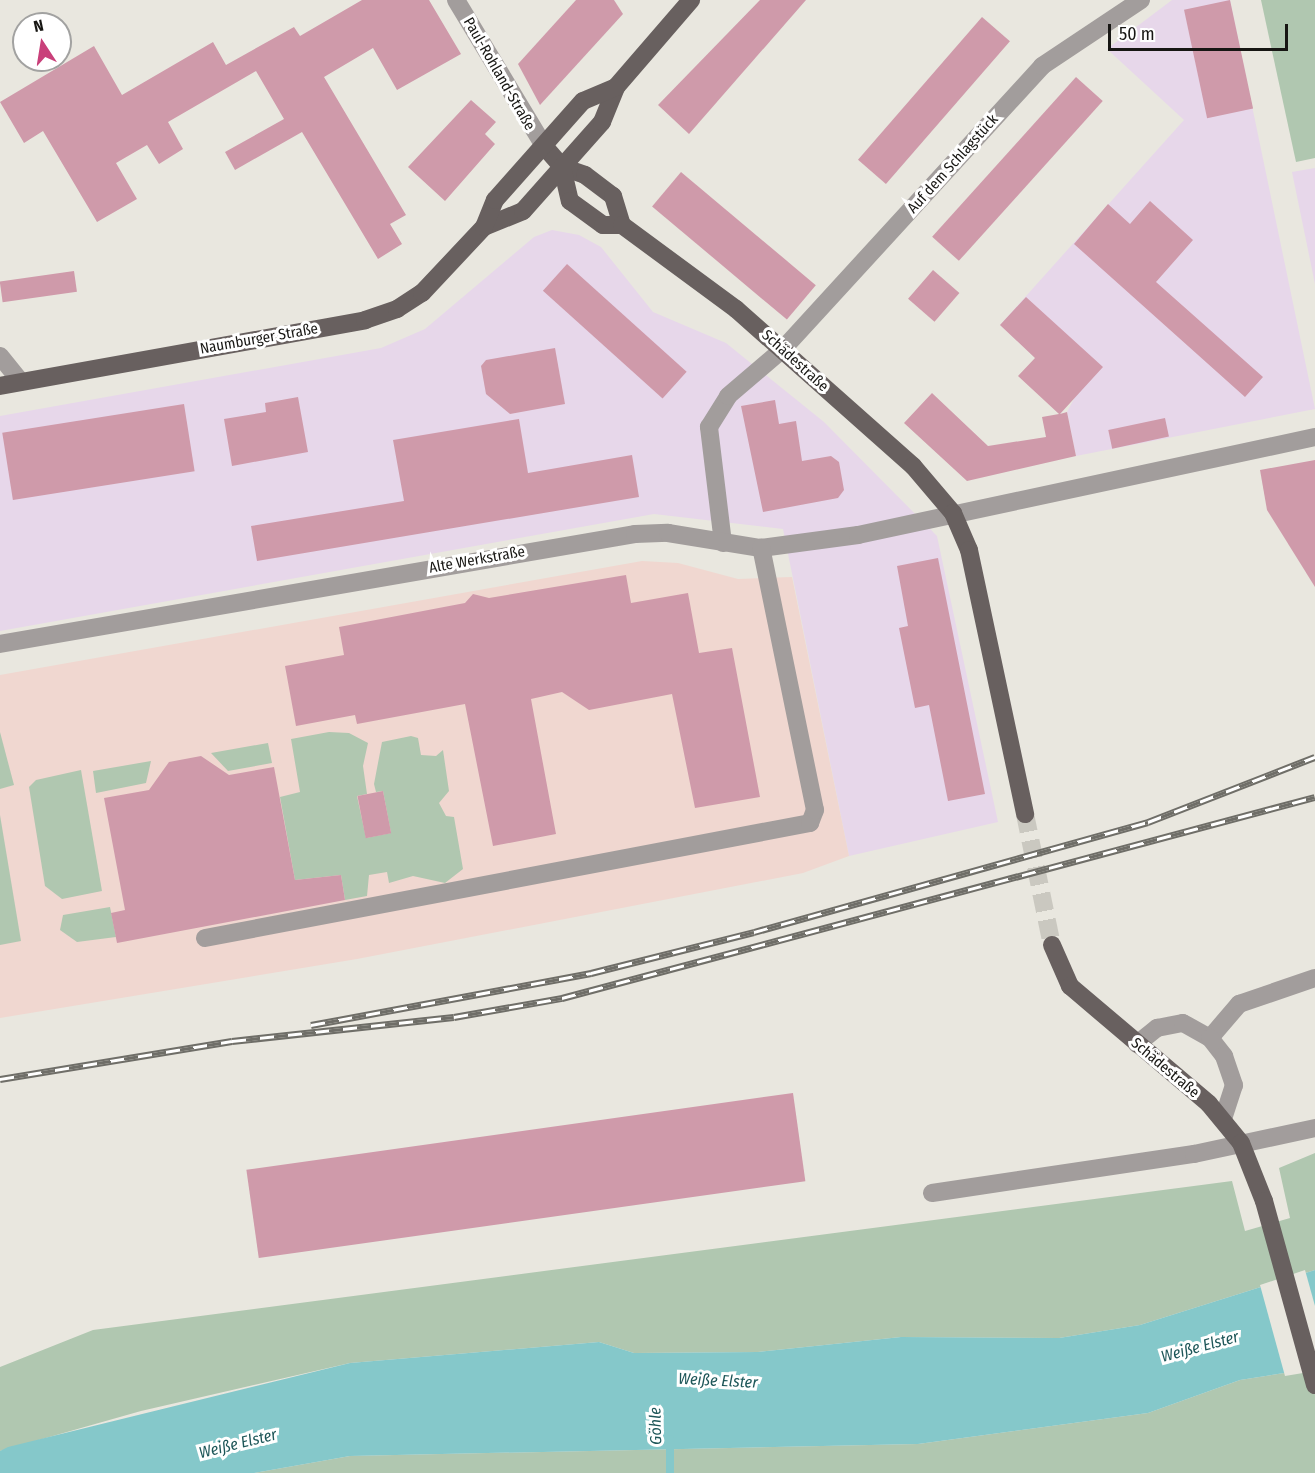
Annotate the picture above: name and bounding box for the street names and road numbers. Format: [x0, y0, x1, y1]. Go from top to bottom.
street label: Paul-Rohland-Straße [459, 14, 539, 134]
street label: Auf dem Schlagstück [904, 111, 1002, 217]
street label: Naumburger Straße [199, 320, 319, 358]
street label: Schädestraße [758, 326, 832, 396]
street label: Alte Werkstraße [428, 543, 526, 577]
street label: Schädestraße [1127, 1034, 1203, 1102]

